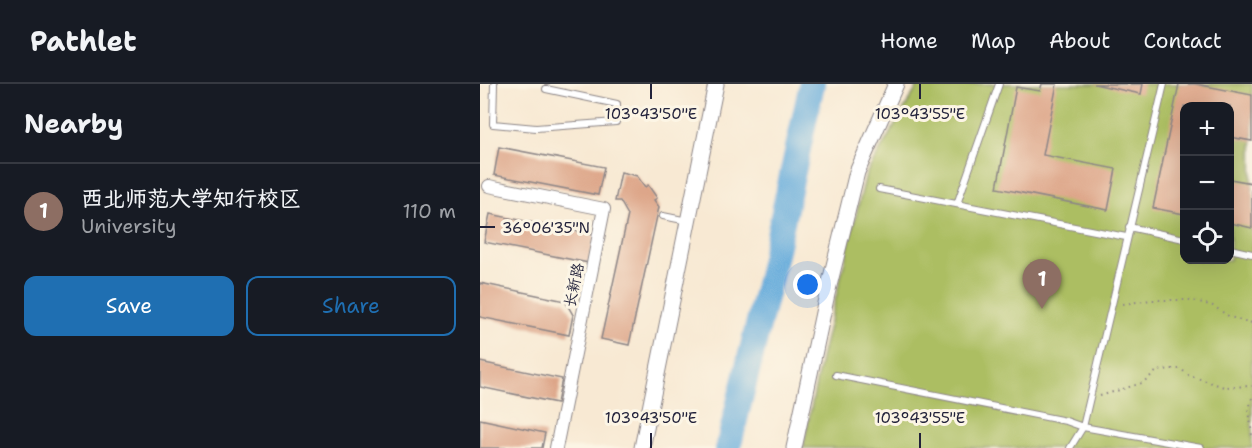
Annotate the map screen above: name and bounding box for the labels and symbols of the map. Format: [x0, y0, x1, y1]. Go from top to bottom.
text: 103°43'50"E [605, 104, 697, 124]
text: 103°43'55"E [875, 104, 965, 124]
text: 36°06'35"N [502, 218, 590, 238]
pin: 1 [1022, 260, 1062, 309]
street label: 长新路 [560, 261, 588, 309]
your location [793, 270, 822, 299]
text: 103°43'50"E [605, 408, 697, 428]
text: 103°43'55"E [875, 408, 965, 428]

